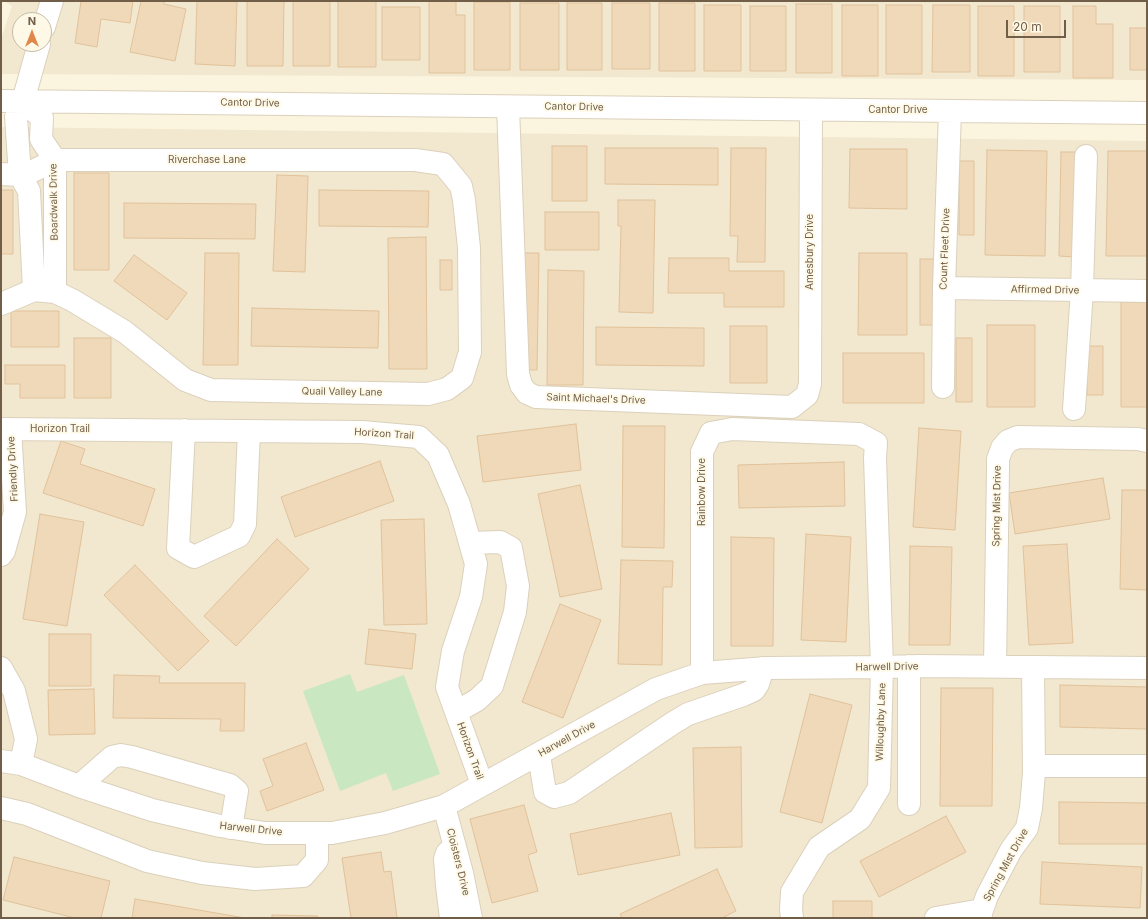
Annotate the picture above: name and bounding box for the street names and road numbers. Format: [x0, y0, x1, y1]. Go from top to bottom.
street label: Cantor Drive [220, 96, 280, 110]
street label: Cantor Drive [544, 100, 604, 114]
street label: Cantor Drive [868, 104, 928, 116]
street label: Riverchase Lane [168, 154, 246, 166]
street label: Boardwalk Drive [47, 163, 61, 241]
street label: Count Fleet Drive [938, 208, 952, 290]
street label: Amesbury Drive [804, 214, 816, 290]
street label: Affirmed Drive [1011, 283, 1079, 297]
street label: Quail Valley Lane [302, 385, 382, 399]
street label: Saint Michael's Drive [546, 391, 646, 407]
street label: Horizon Trail [30, 423, 90, 435]
street label: Horizon Trail [354, 426, 414, 442]
street label: Friendly Drive [5, 436, 21, 502]
street label: Rainbow Drive [696, 458, 708, 526]
street label: Spring Mist Drive [990, 465, 1004, 547]
street label: Harwell Drive [855, 660, 919, 674]
street label: Willoughby Lane [874, 683, 888, 761]
street label: Harwell Drive [536, 718, 598, 760]
street label: Horizon Trail [454, 721, 486, 781]
street label: Harwell Drive [219, 820, 283, 838]
street label: Cloisters Drive [444, 827, 472, 897]
street label: Spring Mist Drive [981, 827, 1031, 903]

